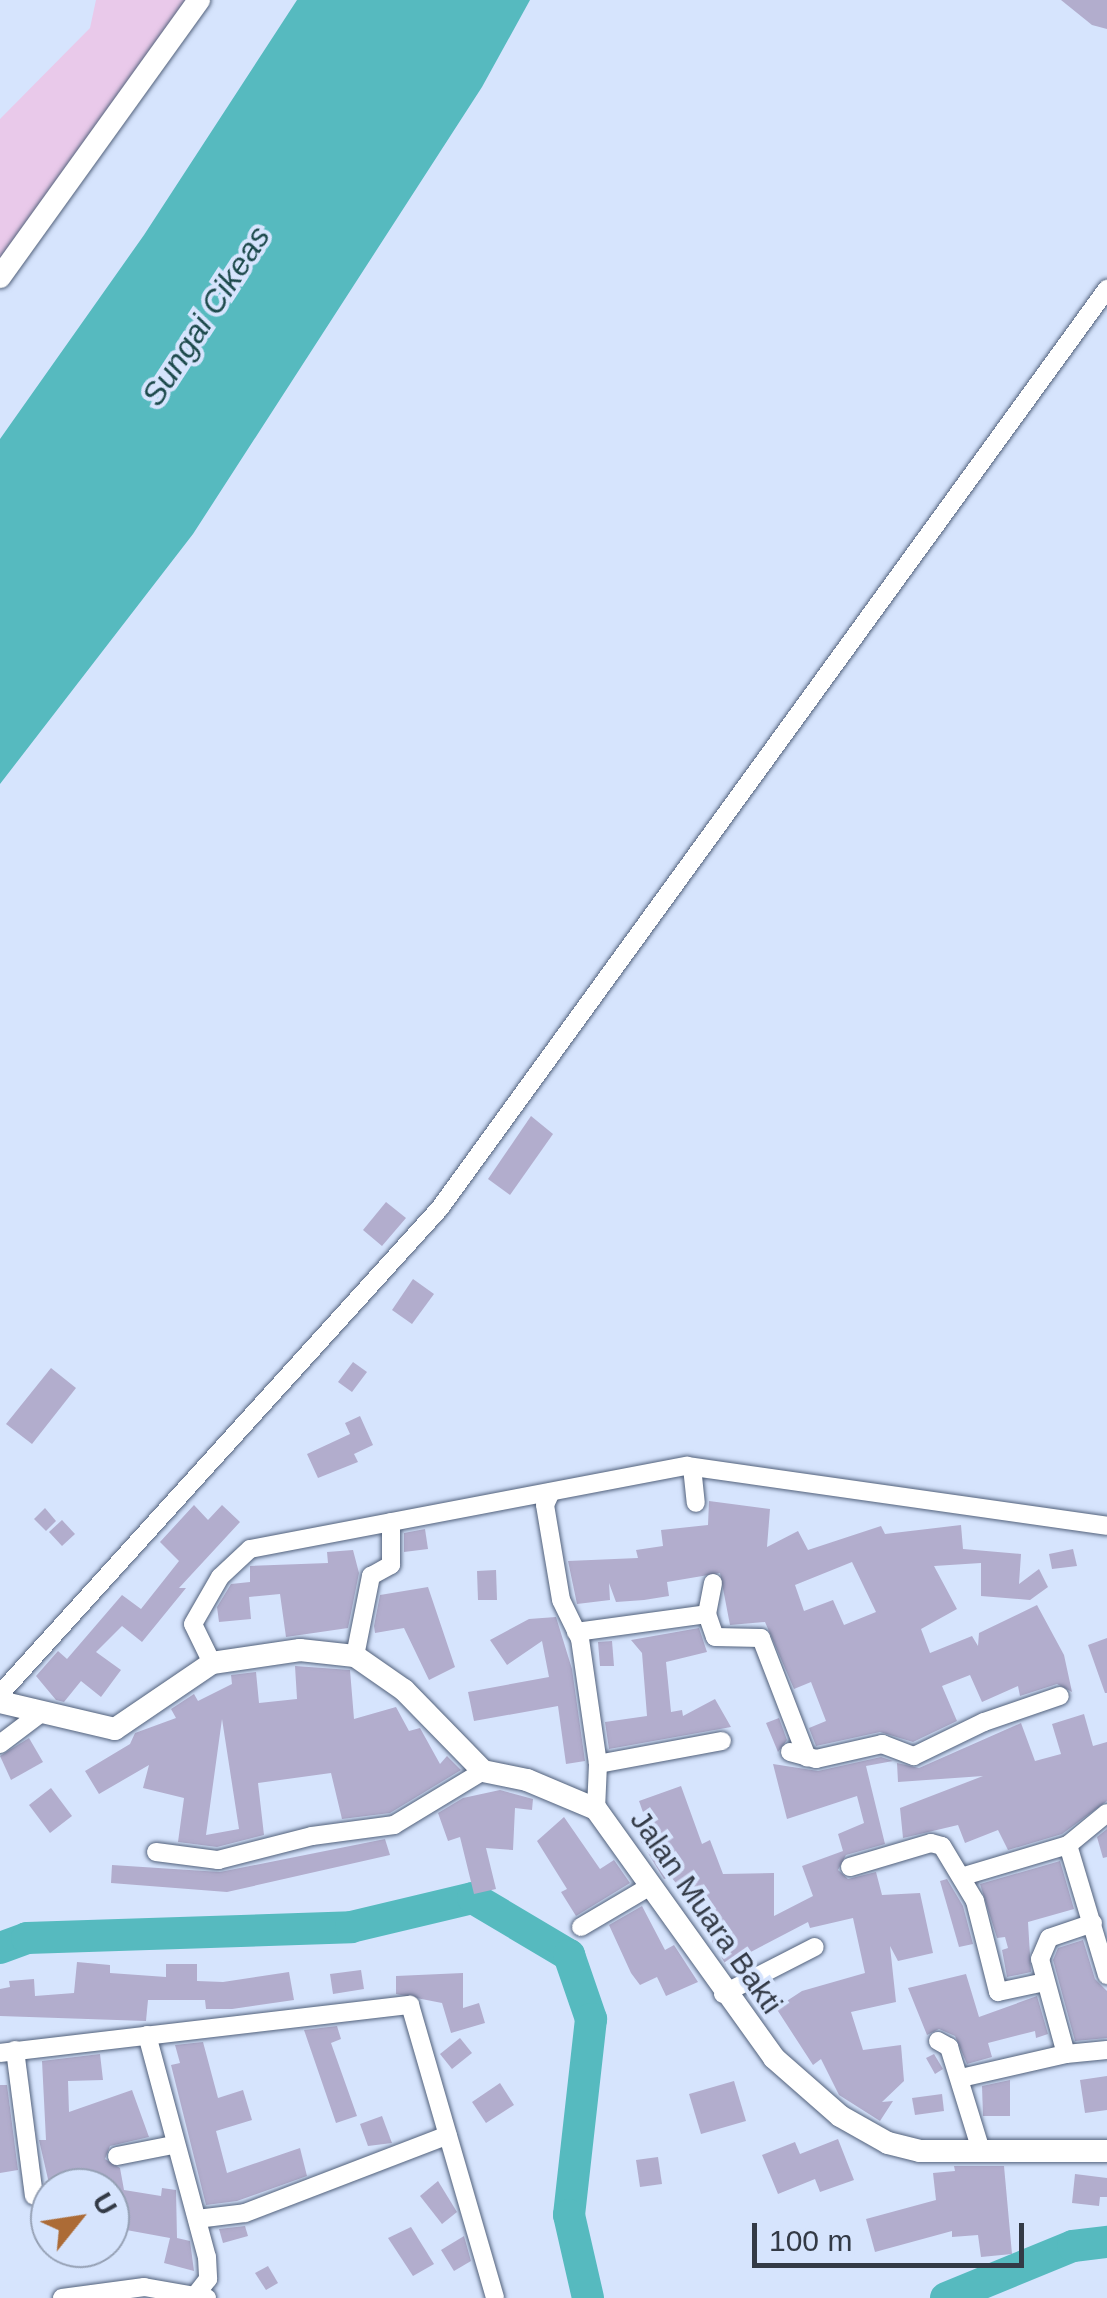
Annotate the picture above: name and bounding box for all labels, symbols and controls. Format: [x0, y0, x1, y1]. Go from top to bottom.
water label: Sungai Cikeas [134, 219, 278, 413]
street label: Jalan Muara Bakti [622, 1803, 790, 2021]
north arrow [30, 2168, 130, 2268]
text: U [86, 2187, 123, 2220]
scale bar [757, 2203, 1030, 2265]
text: 100 m [769, 2224, 852, 2257]

